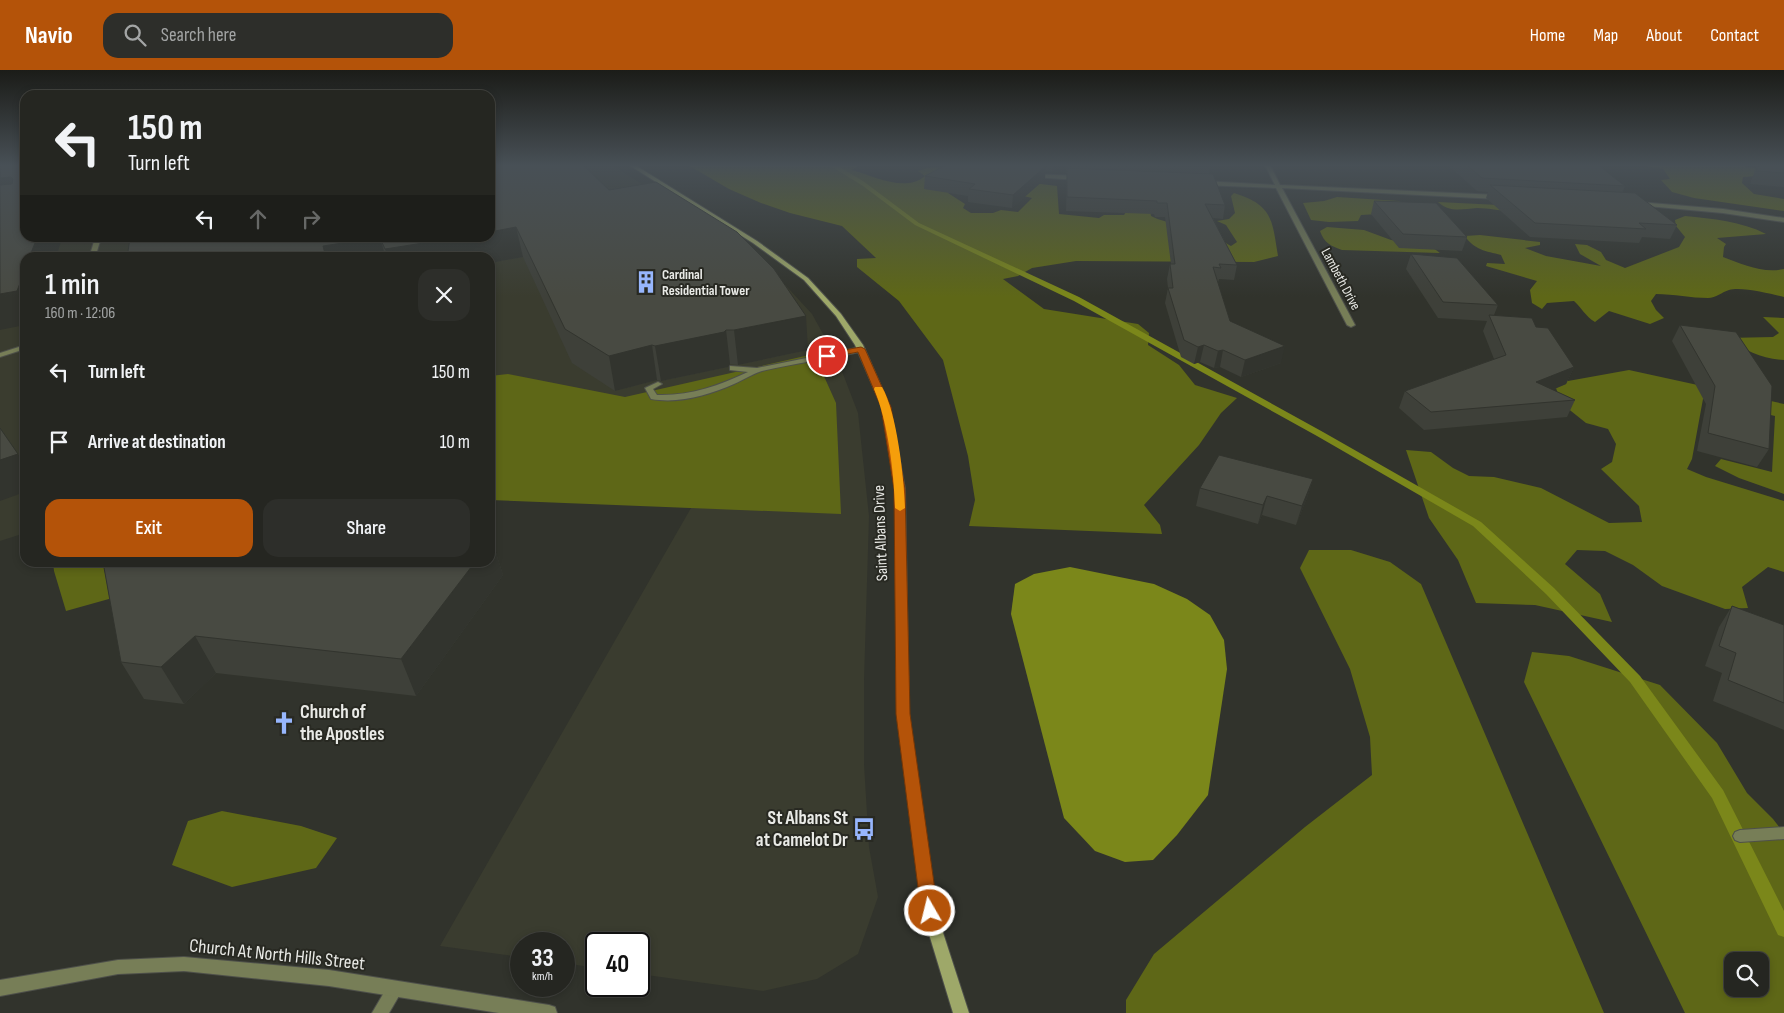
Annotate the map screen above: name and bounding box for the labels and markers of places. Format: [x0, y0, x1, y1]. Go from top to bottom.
place label: Cardinal Residential Tower [662, 266, 750, 299]
building icon: Cardinal Residential Tower [633, 269, 659, 295]
pin [806, 335, 848, 377]
place label: Church of the Apostles [300, 701, 384, 746]
church icon: Church of the Apostles [271, 710, 297, 736]
place label: St Albans St at Camelot Dr [756, 807, 848, 852]
bus stop icon: St Albans St at Camelot Dr [851, 816, 877, 842]

